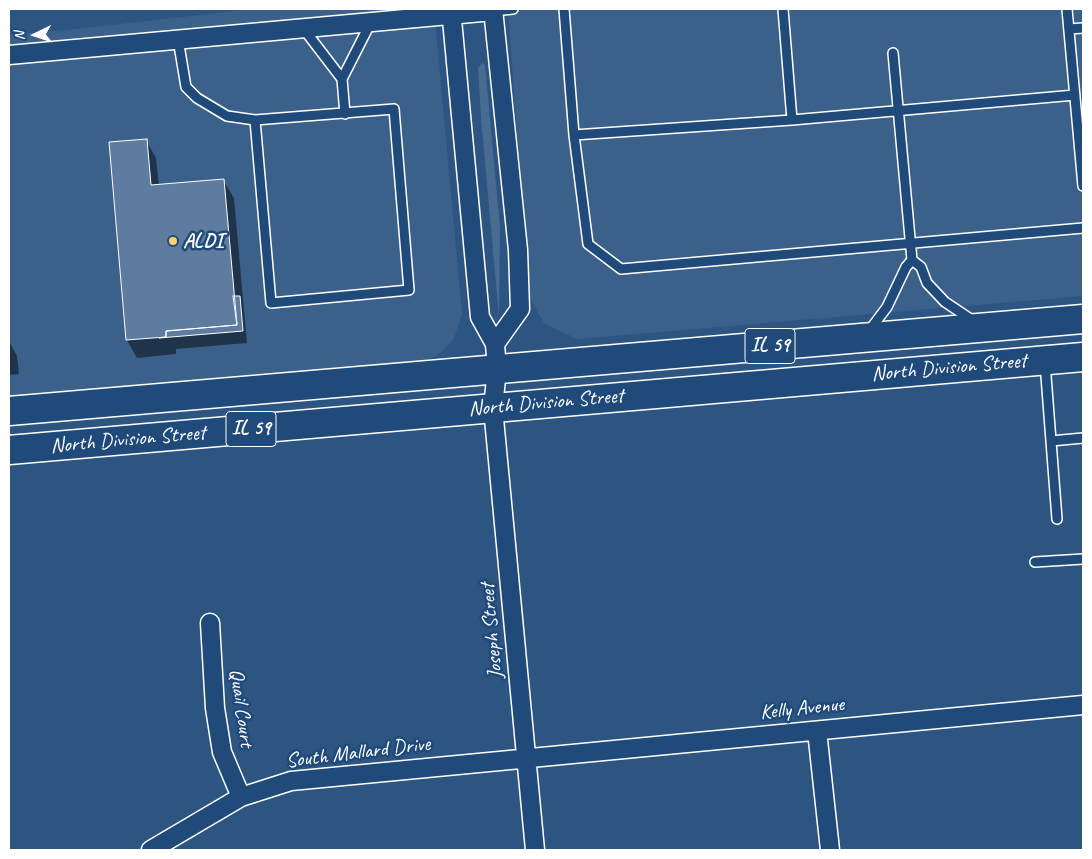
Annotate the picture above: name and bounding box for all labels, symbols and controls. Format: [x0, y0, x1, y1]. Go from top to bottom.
north arrow [10, 10, 60, 60]
text: N [11, 31, 28, 41]
place label: ALDI [183, 228, 223, 254]
marker: ALDI [167, 235, 179, 247]
road number: IL 59 [745, 328, 795, 364]
street label: North Division Street [871, 349, 1027, 387]
street label: North Division Street [468, 384, 624, 422]
road number: IL 59 [226, 412, 276, 446]
street label: North Division Street [50, 421, 206, 459]
street label: Joseph Street [475, 582, 509, 680]
street label: Quail Court [223, 667, 259, 749]
street label: Kelly Avenue [759, 692, 845, 726]
street label: South Mallard Drive [284, 732, 432, 774]

